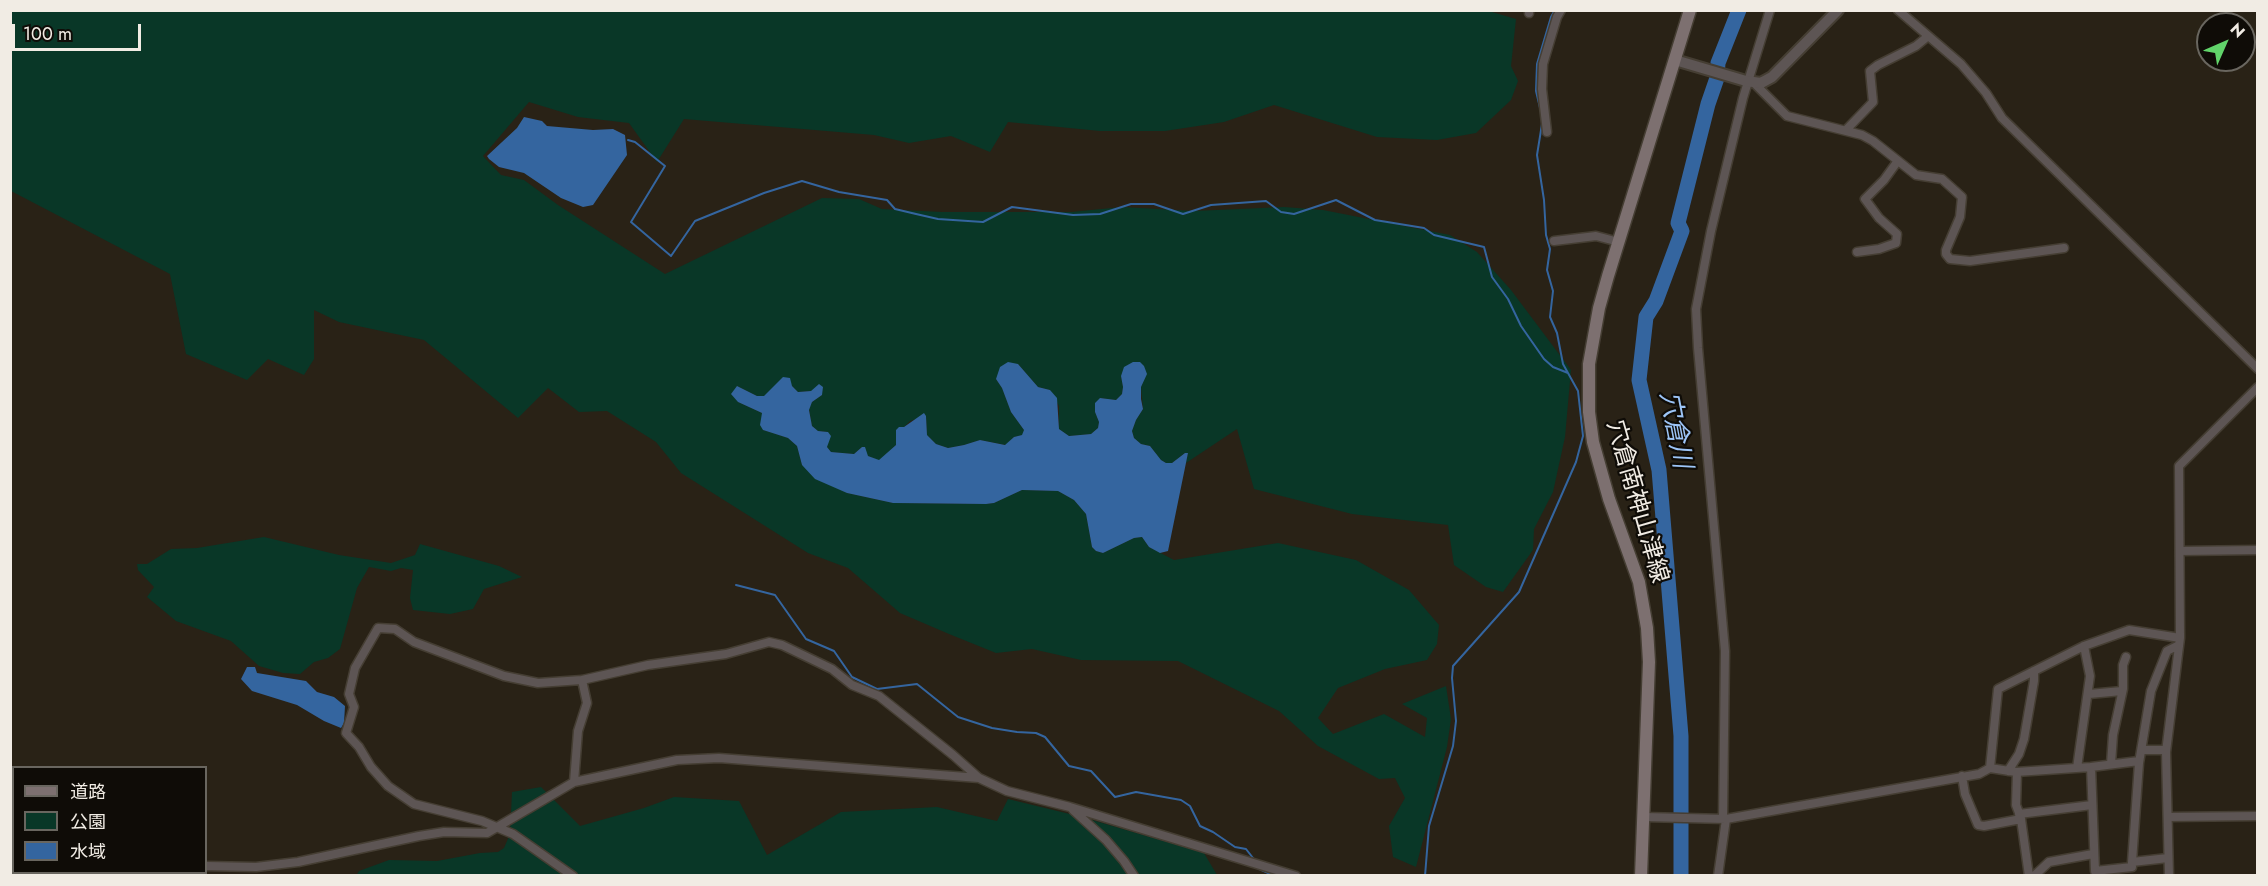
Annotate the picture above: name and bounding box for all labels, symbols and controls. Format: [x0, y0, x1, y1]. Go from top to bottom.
scale bar [15, 12, 144, 50]
north arrow [2196, 12, 2256, 72]
text: N [2225, 18, 2250, 43]
text: 100 m [23, 21, 72, 47]
water label: 穴倉川 [1651, 389, 1697, 471]
street label: 穴倉南神山津線 [1599, 417, 1673, 587]
legend [12, 766, 207, 874]
text: 道路 [70, 779, 106, 805]
text: 公園 [70, 809, 106, 835]
text: 水域 [70, 839, 106, 865]

